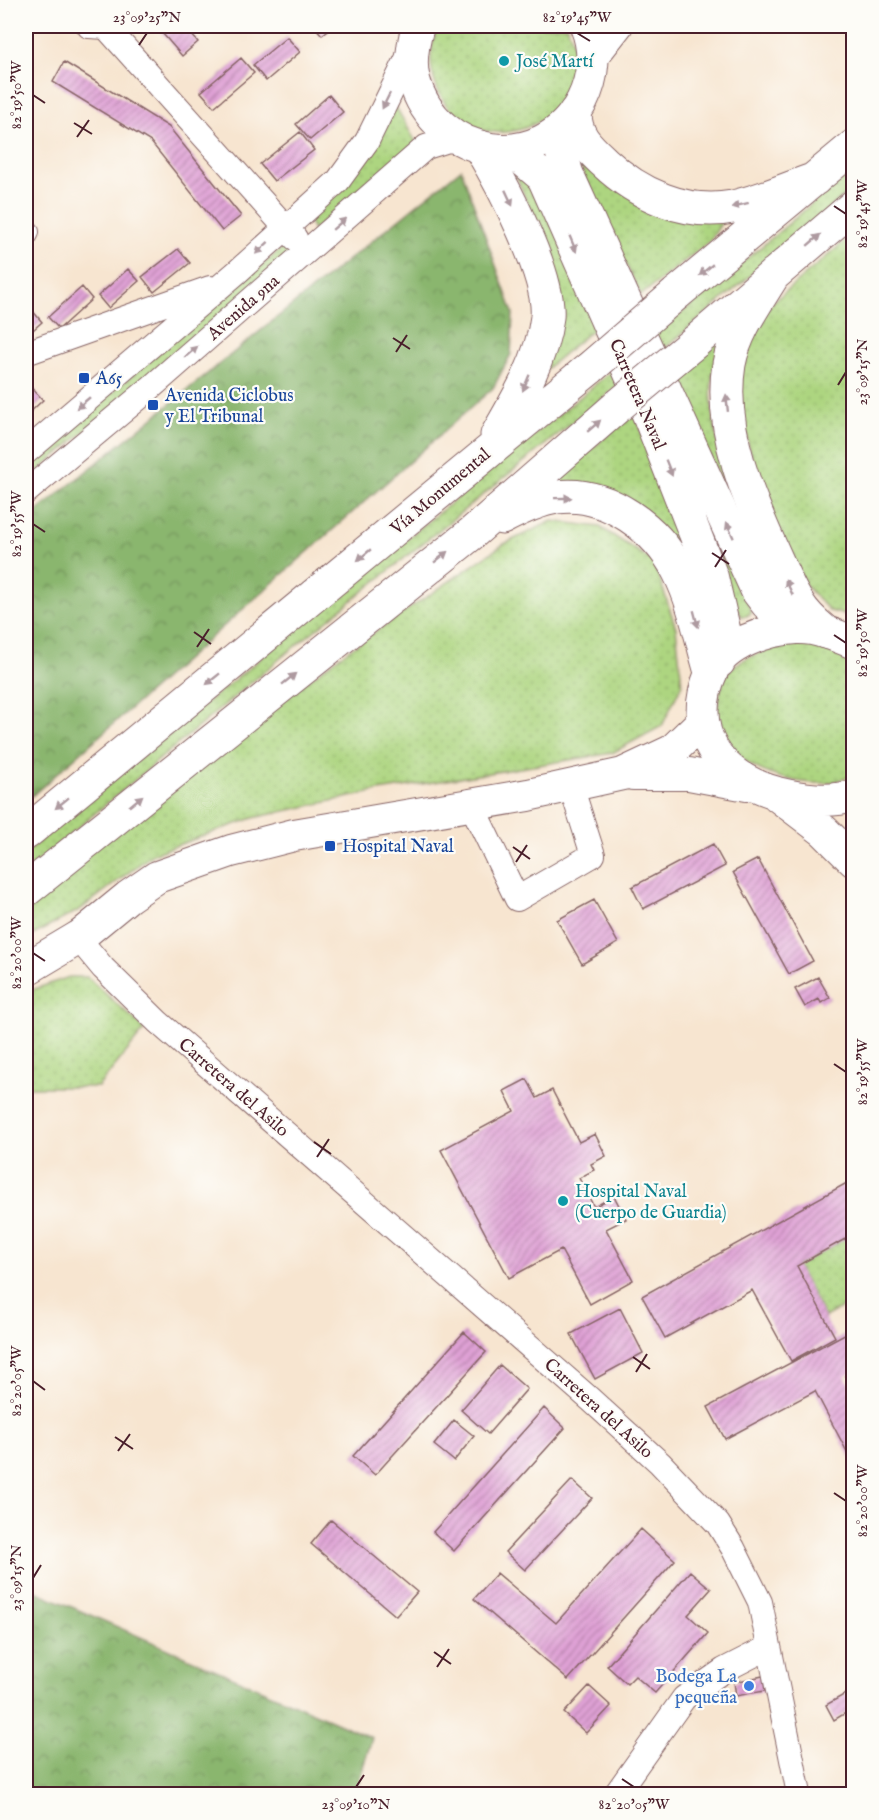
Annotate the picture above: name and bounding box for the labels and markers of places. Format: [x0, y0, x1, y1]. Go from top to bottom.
place label: José Martí [514, 51, 595, 74]
marker: José Martí [497, 54, 511, 68]
place label: A65 [95, 368, 123, 391]
marker: A65 [77, 371, 91, 385]
place label: Avenida Ciclobus y El Tribunal [164, 385, 294, 429]
marker: Avenida Ciclobus y El Tribunal [146, 398, 160, 412]
place label: Hospital Naval [342, 836, 454, 859]
marker: Hospital Naval [323, 839, 337, 853]
place label: Hospital Naval (Cuerpo de Guardia) [575, 1181, 727, 1225]
marker: Hospital Naval (Cuerpo de Guardia) [556, 1194, 570, 1208]
place label: Bodega La pequeña [655, 1666, 737, 1710]
marker: Bodega La pequeña [742, 1679, 756, 1693]

